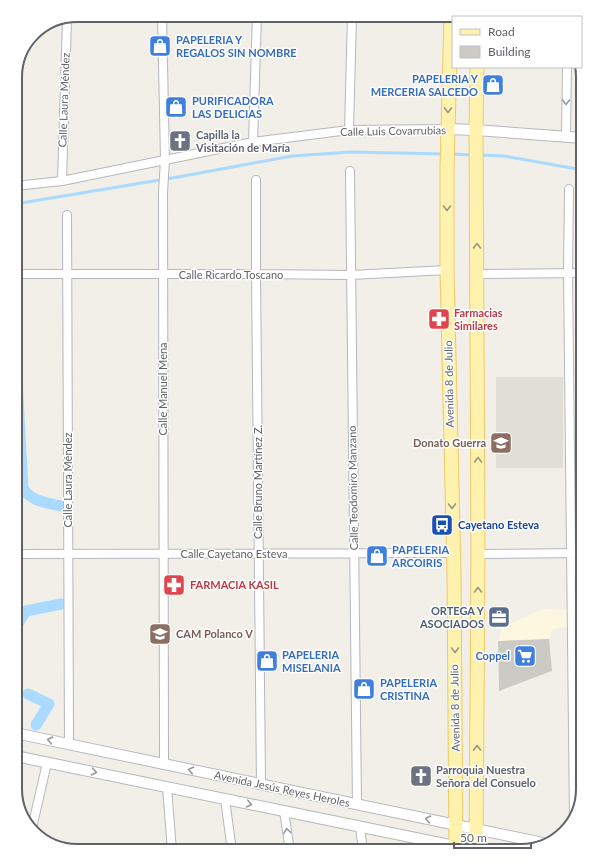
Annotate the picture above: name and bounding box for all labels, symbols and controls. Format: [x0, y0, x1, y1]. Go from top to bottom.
legend [452, 16, 582, 68]
text: Road [488, 24, 515, 39]
shop icon: PAPELERIA Y REGALOS SIN NOMBRE [147, 33, 173, 59]
place label: PAPELERIA Y REGALOS SIN NOMBRE [176, 33, 297, 59]
text: Building [488, 44, 531, 59]
street label: Calle Laura Méndez [55, 52, 72, 148]
place label: PAPELERIA Y MERCERIA SALCEDO [371, 72, 479, 98]
shop icon: PAPELERIA Y MERCERIA SALCEDO [480, 72, 506, 98]
shop icon: PURIFICADORA LAS DELICIAS [163, 94, 189, 120]
place label: PURIFICADORA LAS DELICIAS [192, 94, 274, 120]
one-way arrow [562, 99, 570, 105]
one-way arrow [444, 107, 452, 113]
street label: Calle Luis Covarrubias [340, 123, 446, 138]
church icon: Capilla la Visitación de María [167, 128, 193, 154]
place label: Capilla la Visitación de María [195, 128, 290, 154]
one-way arrow [443, 205, 451, 211]
one-way arrow [473, 243, 481, 249]
street label: Calle Ricardo Toscano [179, 268, 283, 281]
pharmacy icon: Farmacias Similares [426, 306, 452, 332]
place label: Farmacias Similares [454, 306, 503, 332]
street label: Avenida 8 de Julio [441, 340, 456, 428]
street label: Calle Manuel Mena [156, 342, 169, 436]
street label: Calle Bruno Martínez Z. [251, 425, 264, 539]
street label: Calle Teodomiro Manzano [345, 425, 360, 551]
school or university icon: Donato Guerra [488, 430, 514, 456]
street label: Calle Laura Méndez [61, 432, 74, 528]
place label: Donato Guerra [413, 436, 486, 449]
one-way arrow [474, 457, 482, 463]
one-way arrow [448, 503, 457, 509]
bus stop icon: Cayetano Esteva [429, 512, 455, 538]
place label: Cayetano Esteva [458, 518, 539, 531]
shop icon: PAPELERIA ARCOIRIS [364, 543, 390, 569]
place label: PAPELERIA ARCOIRIS [391, 543, 449, 569]
street label: Calle Cayetano Esteva [181, 547, 287, 560]
pharmacy icon: FARMACIA KASIL [161, 572, 187, 598]
place label: FARMACIA KASIL [190, 578, 279, 591]
one-way arrow [474, 587, 482, 593]
place label: ORTEGA Y ASOCIADOS [419, 604, 485, 630]
office icon: ORTEGA Y ASOCIADOS [486, 604, 512, 630]
school or university icon: CAM Polanco V [147, 621, 173, 647]
place label: CAM Polanco V [176, 627, 253, 640]
supermarket icon: Coppel [512, 643, 538, 669]
one-way arrow [450, 647, 459, 653]
shop icon: PAPELERIA MISELANIA [254, 648, 280, 674]
place label: PAPELERIA MISELANIA [282, 648, 341, 674]
place label: Coppel [475, 649, 510, 662]
street label: Avenida 8 de Julio [447, 664, 462, 752]
shop icon: PAPELERIA CRISTINA [351, 676, 377, 702]
place label: PAPELERIA CRISTINA [380, 676, 437, 702]
one-way arrow [47, 737, 53, 745]
one-way arrow [473, 745, 481, 751]
church icon: Parroquia Nuestra Señora del Consuelo [408, 763, 434, 789]
place label: Parroquia Nuestra Señora del Consuelo [436, 763, 536, 789]
one-way arrow [188, 766, 194, 774]
one-way arrow [91, 768, 98, 776]
street label: Avenida Jesús Reyes Heroles [213, 768, 351, 809]
one-way arrow [246, 799, 252, 807]
one-way arrow [425, 816, 431, 824]
scale bar [454, 824, 531, 850]
one-way arrow [283, 828, 292, 834]
text: 50 m [460, 830, 487, 845]

